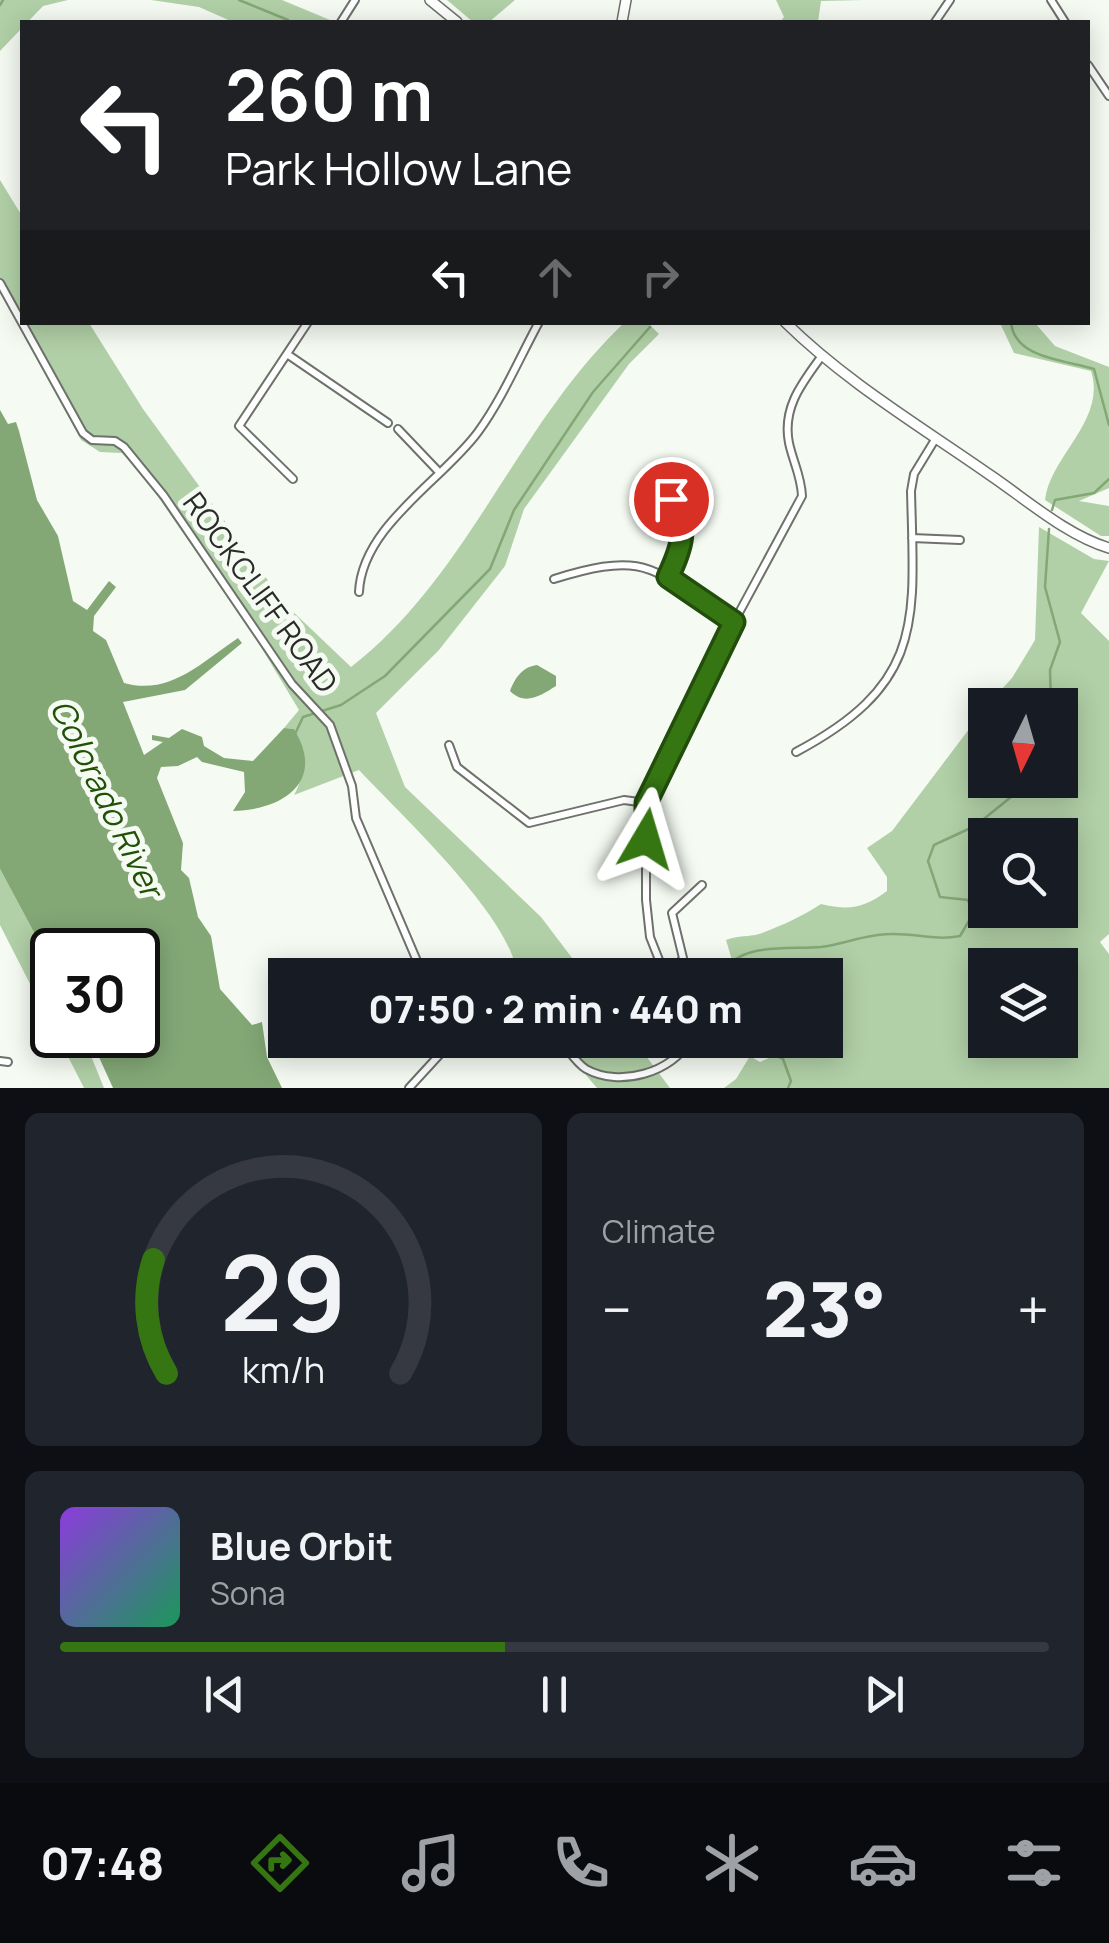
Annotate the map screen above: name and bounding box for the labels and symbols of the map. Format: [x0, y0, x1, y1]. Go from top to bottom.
pin [629, 457, 714, 542]
street label: ROCKCLIFF ROAD [174, 483, 348, 701]
north arrow [968, 688, 1078, 798]
water label: Colorado River [40, 692, 176, 908]
position arrow [594, 787, 698, 891]
speed limit sign: 30 [30, 928, 160, 1058]

